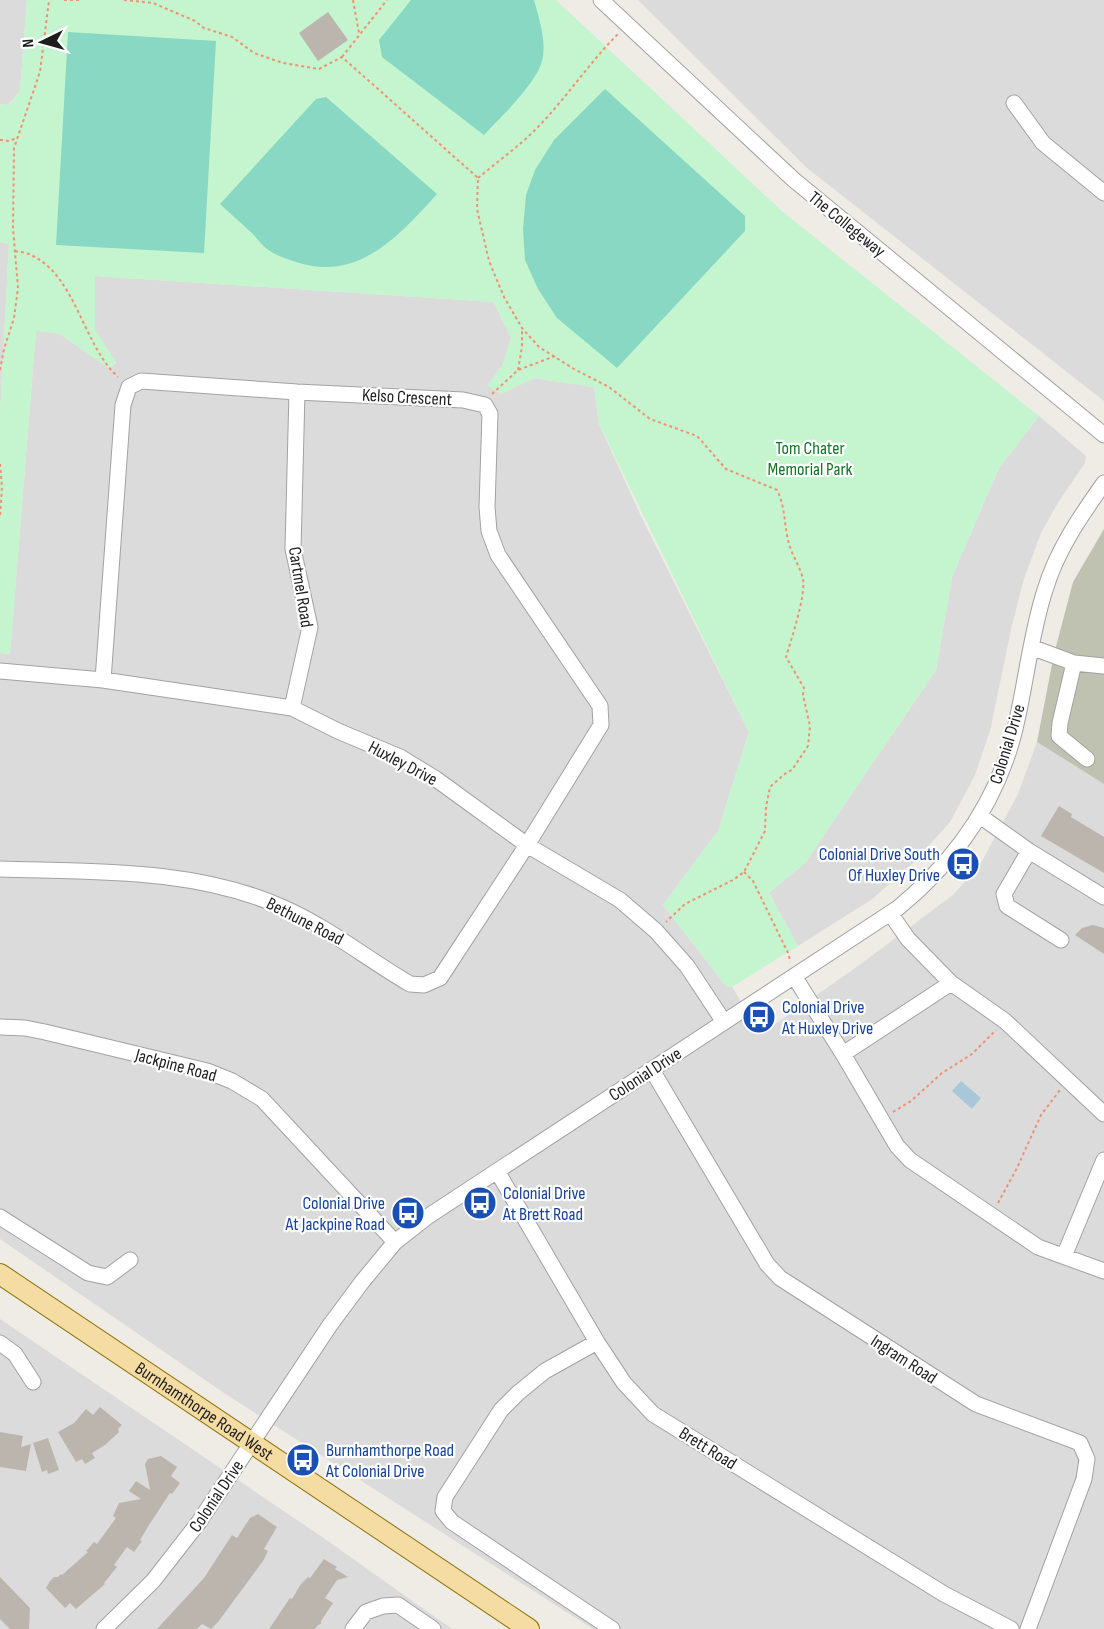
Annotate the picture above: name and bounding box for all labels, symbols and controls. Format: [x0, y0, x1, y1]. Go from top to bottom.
north arrow [12, 12, 72, 72]
text: N [19, 38, 38, 48]
street label: The Collegeway [804, 187, 889, 262]
street label: Kelso Crescent [361, 385, 453, 410]
park label: Tom Chater Memorial Park [768, 438, 853, 480]
street label: Cartmel Road [284, 545, 317, 629]
street label: Colonial Drive [985, 702, 1030, 787]
street label: Huxley Drive [365, 737, 441, 790]
place label: Colonial Drive South Of Huxley Drive [819, 844, 940, 886]
bus stop icon: Colonial Drive South Of Huxley Drive [945, 846, 981, 882]
street label: Bethune Road [263, 893, 347, 950]
place label: Colonial Drive At Huxley Drive [781, 997, 873, 1039]
bus stop icon: Colonial Drive At Huxley Drive [741, 999, 777, 1035]
street label: Colonial Drive [605, 1043, 686, 1106]
street label: Jackpine Road [132, 1044, 219, 1086]
place label: Colonial Drive At Brett Road [502, 1183, 585, 1225]
bus stop icon: Colonial Drive At Brett Road [462, 1185, 498, 1221]
place label: Colonial Drive At Jackpine Road [285, 1193, 385, 1235]
bus stop icon: Colonial Drive At Jackpine Road [390, 1195, 426, 1231]
street label: Ingram Road [867, 1330, 941, 1389]
street label: Burnhamthorpe Road West [131, 1358, 277, 1466]
street label: Brett Road [675, 1423, 740, 1474]
place label: Burnhamthorpe Road At Colonial Drive [325, 1440, 454, 1482]
bus stop icon: Burnhamthorpe Road At Colonial Drive [285, 1442, 321, 1478]
street label: Colonial Drive [185, 1456, 248, 1536]

